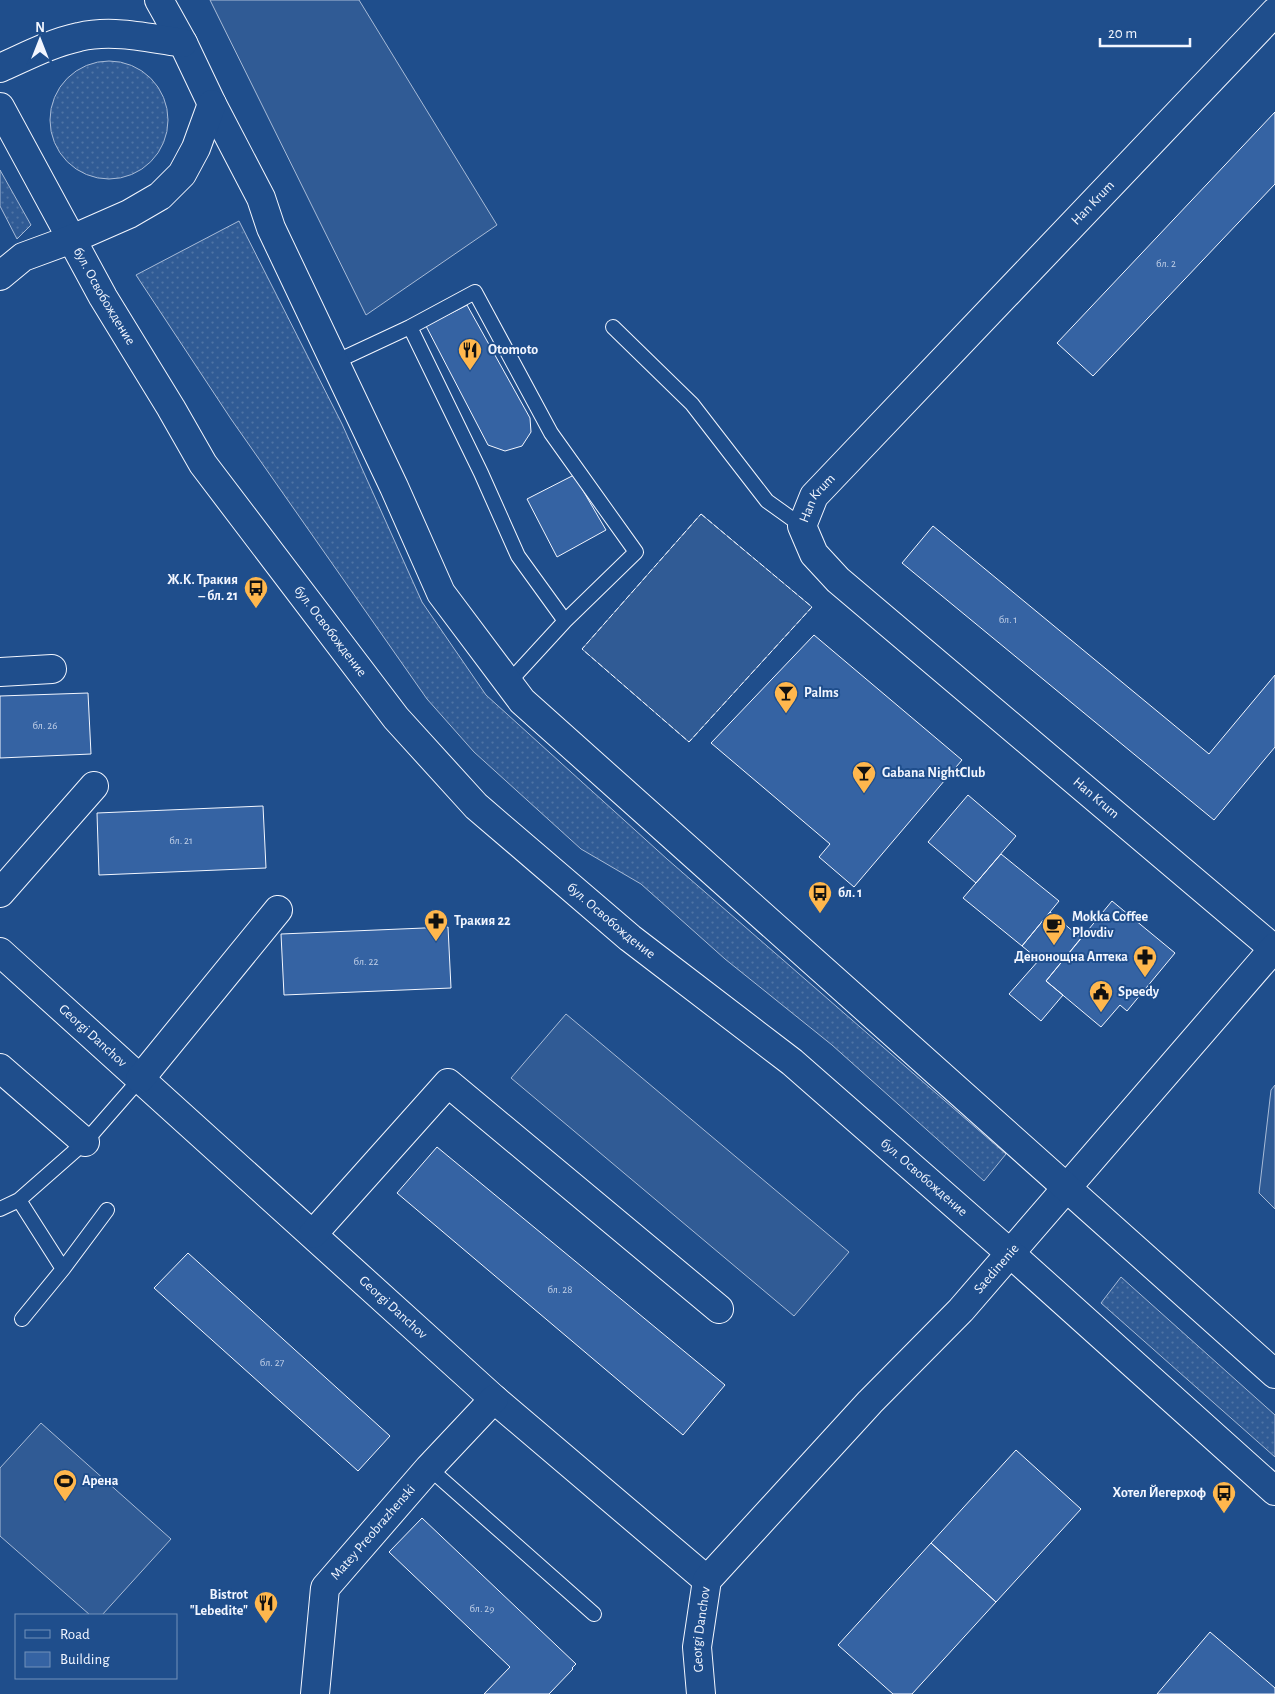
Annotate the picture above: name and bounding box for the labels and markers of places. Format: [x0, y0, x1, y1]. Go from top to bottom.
restaurant icon: Otomoto [457, 337, 483, 371]
place label: Otomoto [488, 343, 538, 357]
place label: Ж.К. Тракия – бл. 21 [167, 573, 238, 603]
bus stop icon: Ж.К. Тракия – бл. 21 [243, 575, 269, 609]
bar icon: Palms [773, 680, 799, 714]
place label: Palms [804, 686, 839, 700]
bar icon: Gabana NightClub [851, 760, 877, 794]
place label: Gabana NightClub [882, 766, 985, 780]
bus stop icon: бл. 1 [807, 880, 833, 914]
place label: бл. 1 [838, 886, 862, 900]
pharmacy icon: Тракия 22 [423, 908, 449, 942]
place label: Mokka Coffee Plovdiv [1072, 910, 1149, 940]
cafe icon: Mokka Coffee Plovdiv [1041, 912, 1067, 946]
place label: Тракия 22 [454, 914, 511, 928]
pharmacy icon: Денонощна Аптека [1132, 944, 1158, 978]
place label: Денонощна Аптека [1014, 950, 1128, 964]
public building icon: Speedy [1088, 979, 1114, 1013]
place label: Speedy [1118, 985, 1160, 999]
sports icon: Арена [52, 1468, 78, 1502]
place label: Арена [82, 1474, 119, 1488]
bus stop icon: Хотел Йегерхоф [1211, 1480, 1237, 1514]
place label: Хотел Йегерхоф [1113, 1484, 1206, 1500]
place label: Bistrot "Lebedite" [190, 1588, 248, 1618]
restaurant icon: Bistrot "Lebedite" [253, 1590, 279, 1624]

